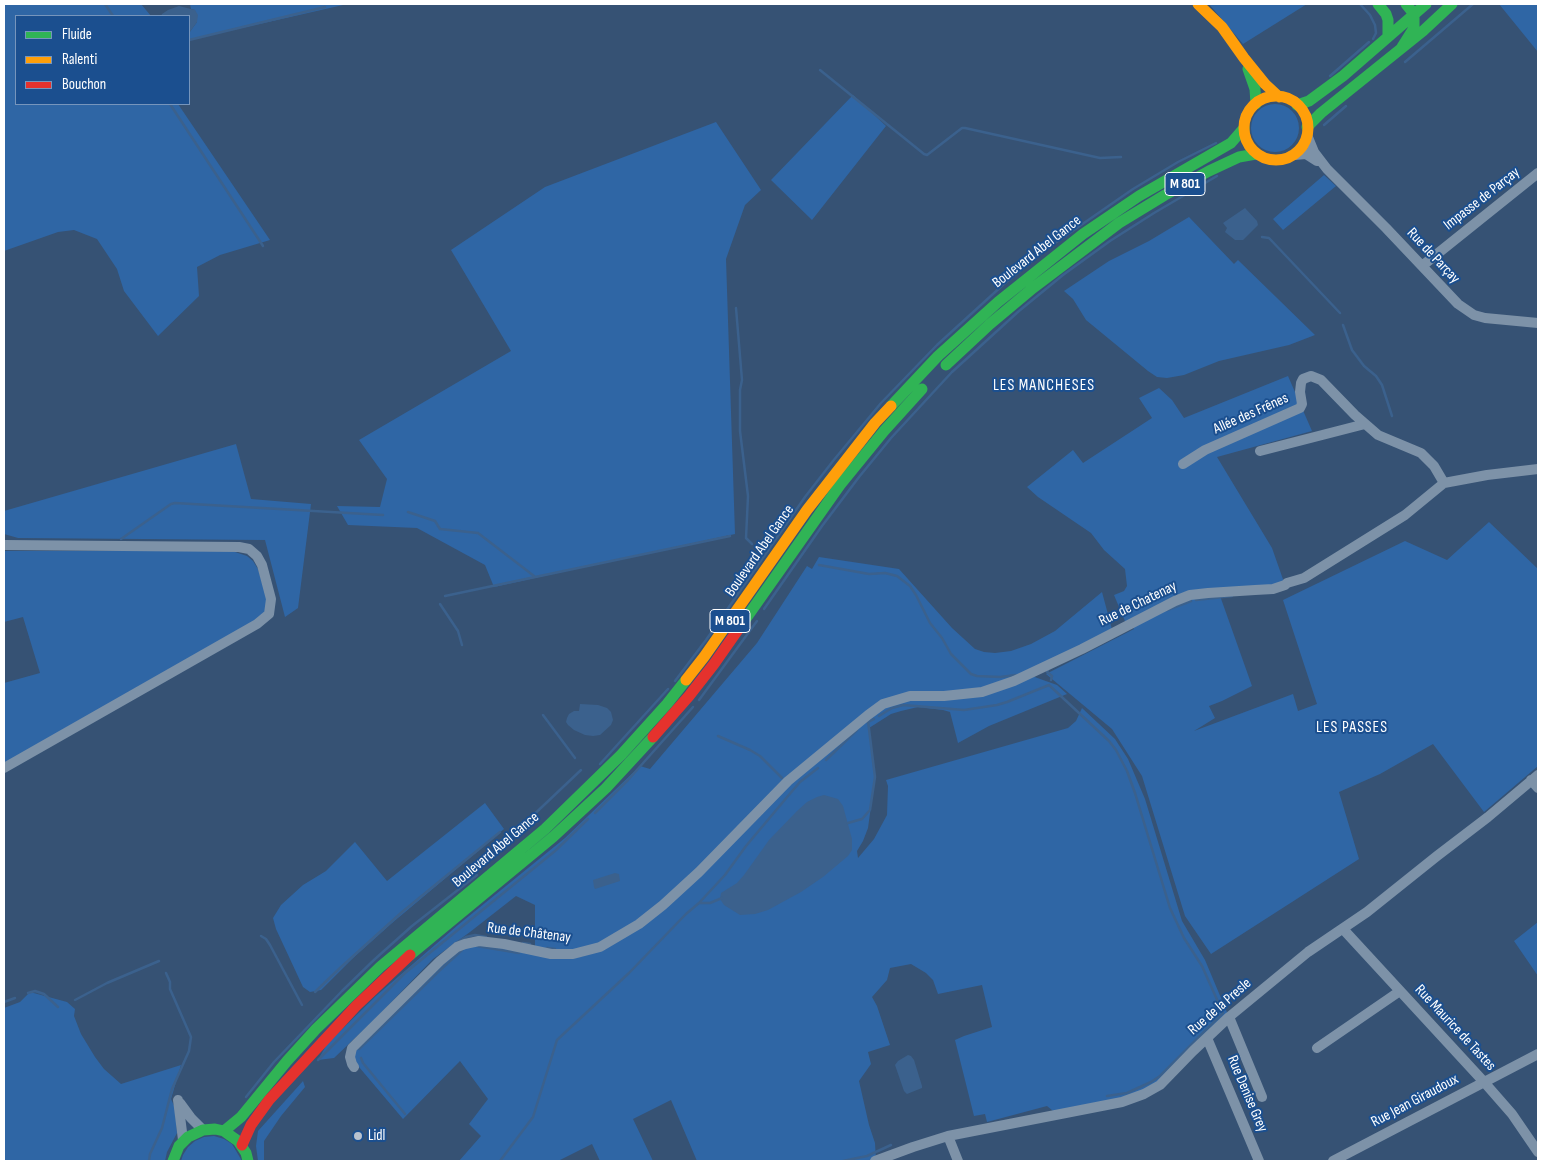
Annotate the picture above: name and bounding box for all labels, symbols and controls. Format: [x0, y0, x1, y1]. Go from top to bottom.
legend [15, 15, 190, 105]
text: Fluide [62, 25, 92, 44]
text: Ralenti [62, 50, 97, 69]
text: Bouchon [62, 75, 106, 94]
street label: Impasse de Parçay [1440, 164, 1524, 234]
road number: M 801 [1165, 172, 1205, 195]
street label: Boulevard Abel Gance [989, 212, 1085, 292]
street label: Rue de Parçay [1403, 224, 1463, 288]
district label: LES MANCHESES [991, 376, 1097, 396]
street label: Allée des Frênes [1211, 389, 1291, 439]
street label: Boulevard Abel Gance [722, 502, 798, 600]
street label: Rue de Chatenay [1096, 577, 1180, 631]
road number: M 801 [710, 610, 750, 632]
district label: LES PASSES [1315, 718, 1389, 738]
street label: Boulevard Abel Gance [449, 809, 543, 891]
street label: Rue de Châtenay [486, 919, 572, 947]
street label: Rue de la Presle [1185, 975, 1255, 1039]
street label: Rue Maurice de Tastes [1411, 981, 1499, 1075]
street label: Rue Denise Grey [1223, 1053, 1271, 1135]
street label: Rue Jean Giraudoux [1368, 1070, 1462, 1132]
place label: Lidl [368, 1127, 385, 1145]
marker: Lidl [352, 1130, 364, 1142]

